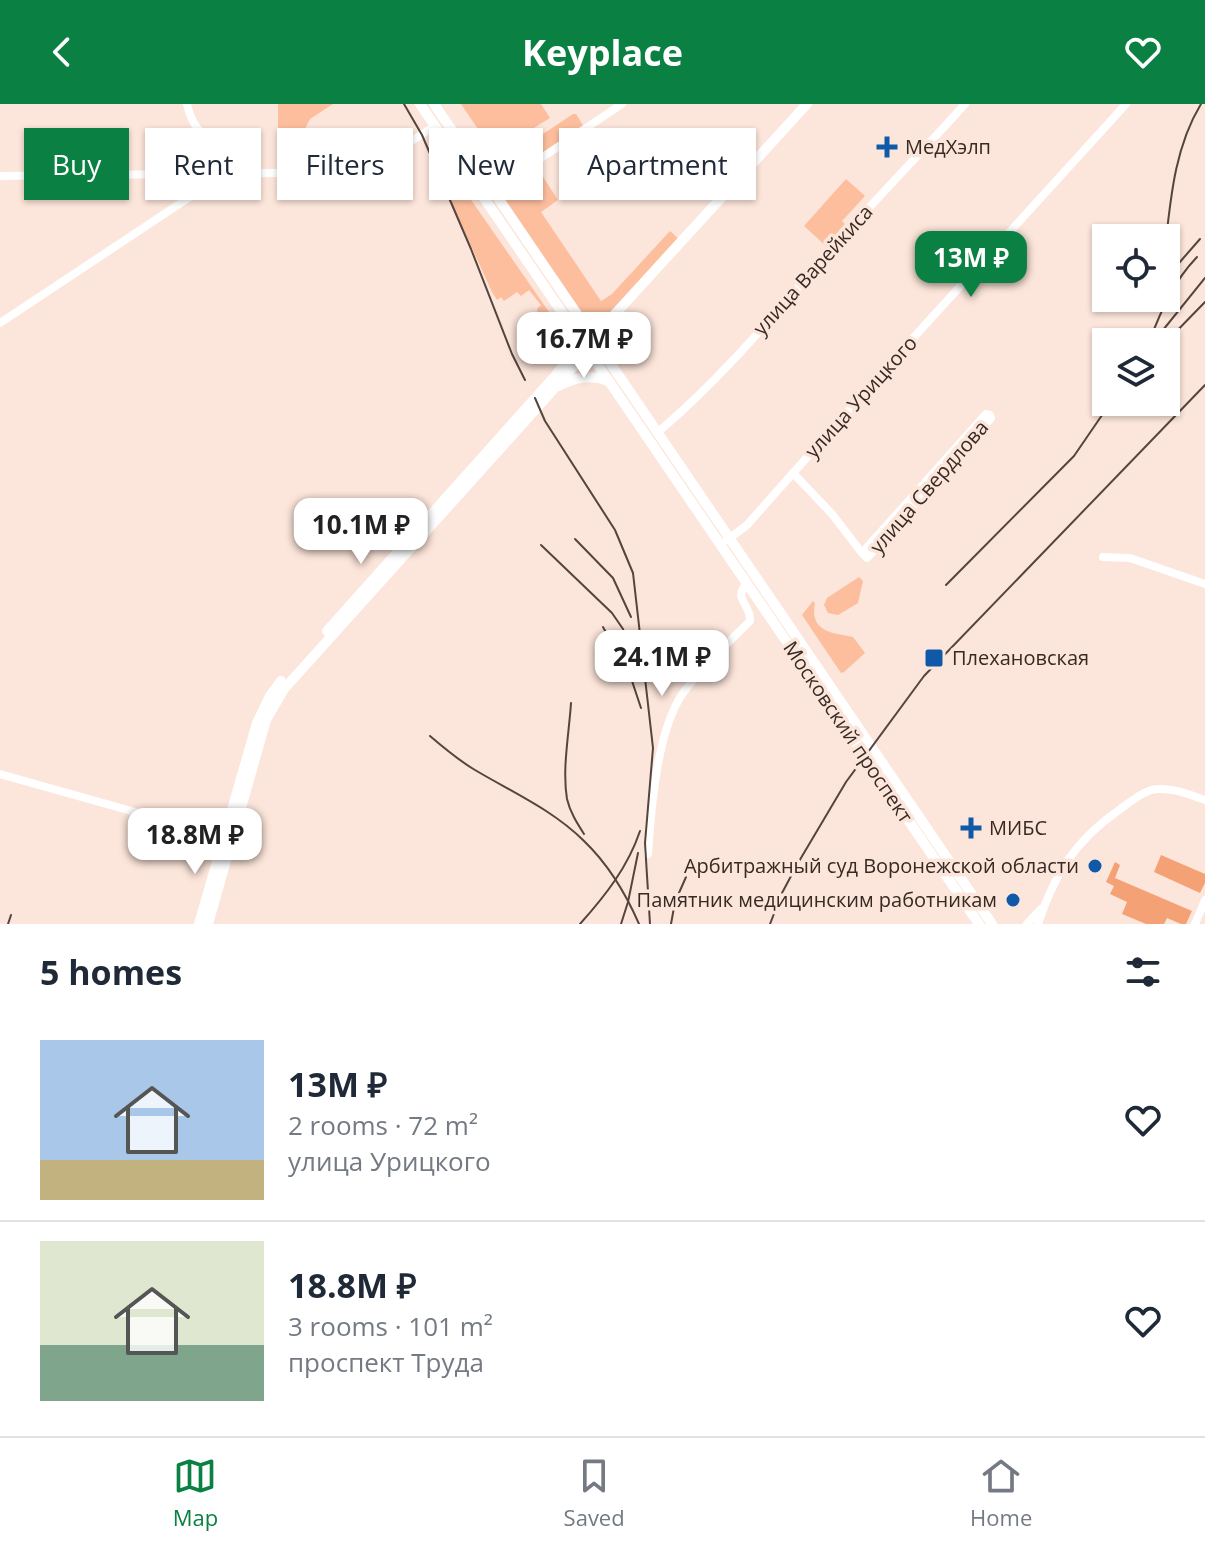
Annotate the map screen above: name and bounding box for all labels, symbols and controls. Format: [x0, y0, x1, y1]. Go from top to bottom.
text: Keyplace [522, 28, 683, 77]
icon: back [40, 30, 84, 74]
icon: heart [1121, 30, 1165, 74]
chip: Buy [24, 128, 129, 200]
chip: Rent [145, 128, 261, 200]
chip: Filters [277, 128, 413, 200]
chip: New [429, 128, 543, 200]
chip: Apartment [559, 128, 756, 200]
place label: МедХэлп [905, 133, 991, 160]
marker: МедХэлп [876, 136, 898, 158]
street label: улица Варейкиса [747, 199, 879, 341]
map controls [1092, 224, 1180, 416]
button: locate [1092, 224, 1180, 312]
pin: 13M ₽ [915, 231, 1027, 299]
text: 13M ₽ [933, 239, 1009, 275]
pin: 16.7M ₽ [510, 312, 658, 380]
text: 16.7M ₽ [535, 320, 633, 356]
button: layers [1092, 328, 1180, 416]
street label: улица Урицкого [798, 330, 923, 464]
street label: улица Свердлова [863, 414, 994, 559]
pin: 10.1M ₽ [287, 498, 435, 566]
text: 10.1M ₽ [312, 506, 410, 542]
pin: 24.1M ₽ [588, 630, 736, 698]
street label: Московский проспект [777, 636, 919, 828]
text: 24.1M ₽ [613, 638, 711, 674]
place label: Плехановская [952, 644, 1089, 671]
marker: Плехановская [923, 647, 945, 669]
pin: 18.8M ₽ [121, 808, 269, 876]
place label: МИБС [989, 814, 1047, 841]
text: 18.8M ₽ [146, 816, 244, 852]
marker: МИБС [960, 817, 982, 839]
place label: Арбитражный суд Воронежской области [684, 852, 1079, 879]
marker: Арбитражный суд Воронежской области [1086, 857, 1104, 875]
place label: Памятник медицинским работникам [637, 886, 997, 913]
marker: Памятник медицинским работникам [1004, 891, 1022, 909]
text: 5 homes [40, 949, 182, 995]
icon: filters [1121, 950, 1165, 994]
text: 13M ₽ [288, 1061, 388, 1107]
icon: home [104, 1072, 200, 1168]
icon: heart [1121, 1098, 1165, 1142]
text: 2 rooms · 72 m² [288, 1107, 478, 1143]
text: улица Урицкого [288, 1143, 491, 1179]
text: 18.8M ₽ [288, 1262, 417, 1308]
icon: home [104, 1273, 200, 1369]
icon: heart [1121, 1299, 1165, 1343]
text: 3 rooms · 101 m² [288, 1308, 493, 1344]
text: проспект Труда [288, 1344, 484, 1380]
tab: Map [173, 1454, 218, 1532]
tab: Saved [564, 1454, 625, 1532]
tab: Home [970, 1454, 1032, 1532]

